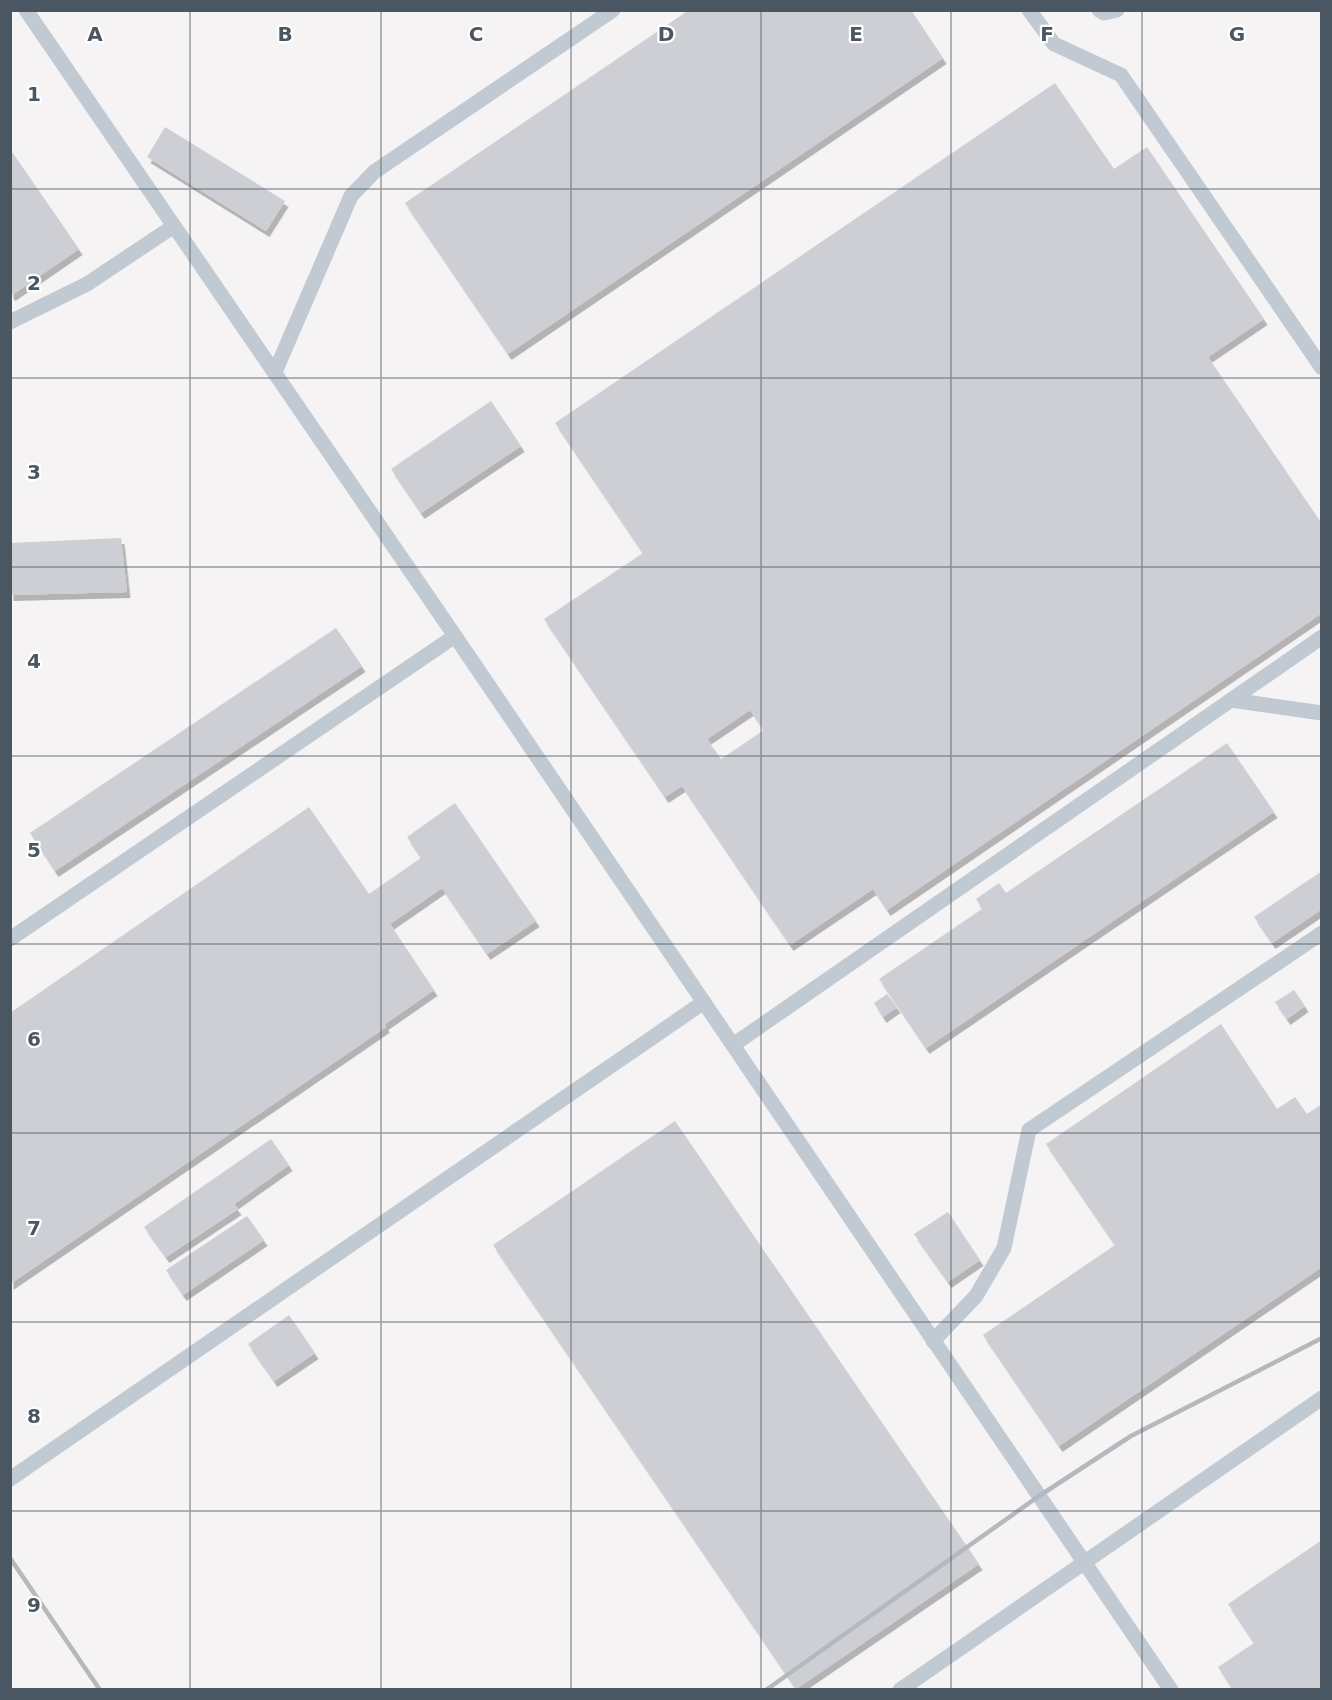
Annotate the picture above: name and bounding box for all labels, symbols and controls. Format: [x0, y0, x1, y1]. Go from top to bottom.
text: A [87, 22, 103, 46]
text: B [277, 22, 293, 46]
text: C [469, 22, 483, 46]
text: D [658, 22, 674, 46]
text: E [849, 22, 863, 46]
text: F [1040, 22, 1054, 46]
text: G [1229, 22, 1245, 46]
text: 1 [27, 82, 41, 106]
text: 2 [27, 271, 41, 295]
text: 3 [27, 460, 41, 484]
text: 4 [27, 649, 41, 673]
text: 5 [27, 838, 41, 862]
text: 6 [27, 1027, 41, 1051]
text: 7 [27, 1216, 41, 1240]
text: 8 [27, 1404, 41, 1428]
text: 9 [27, 1593, 41, 1617]

